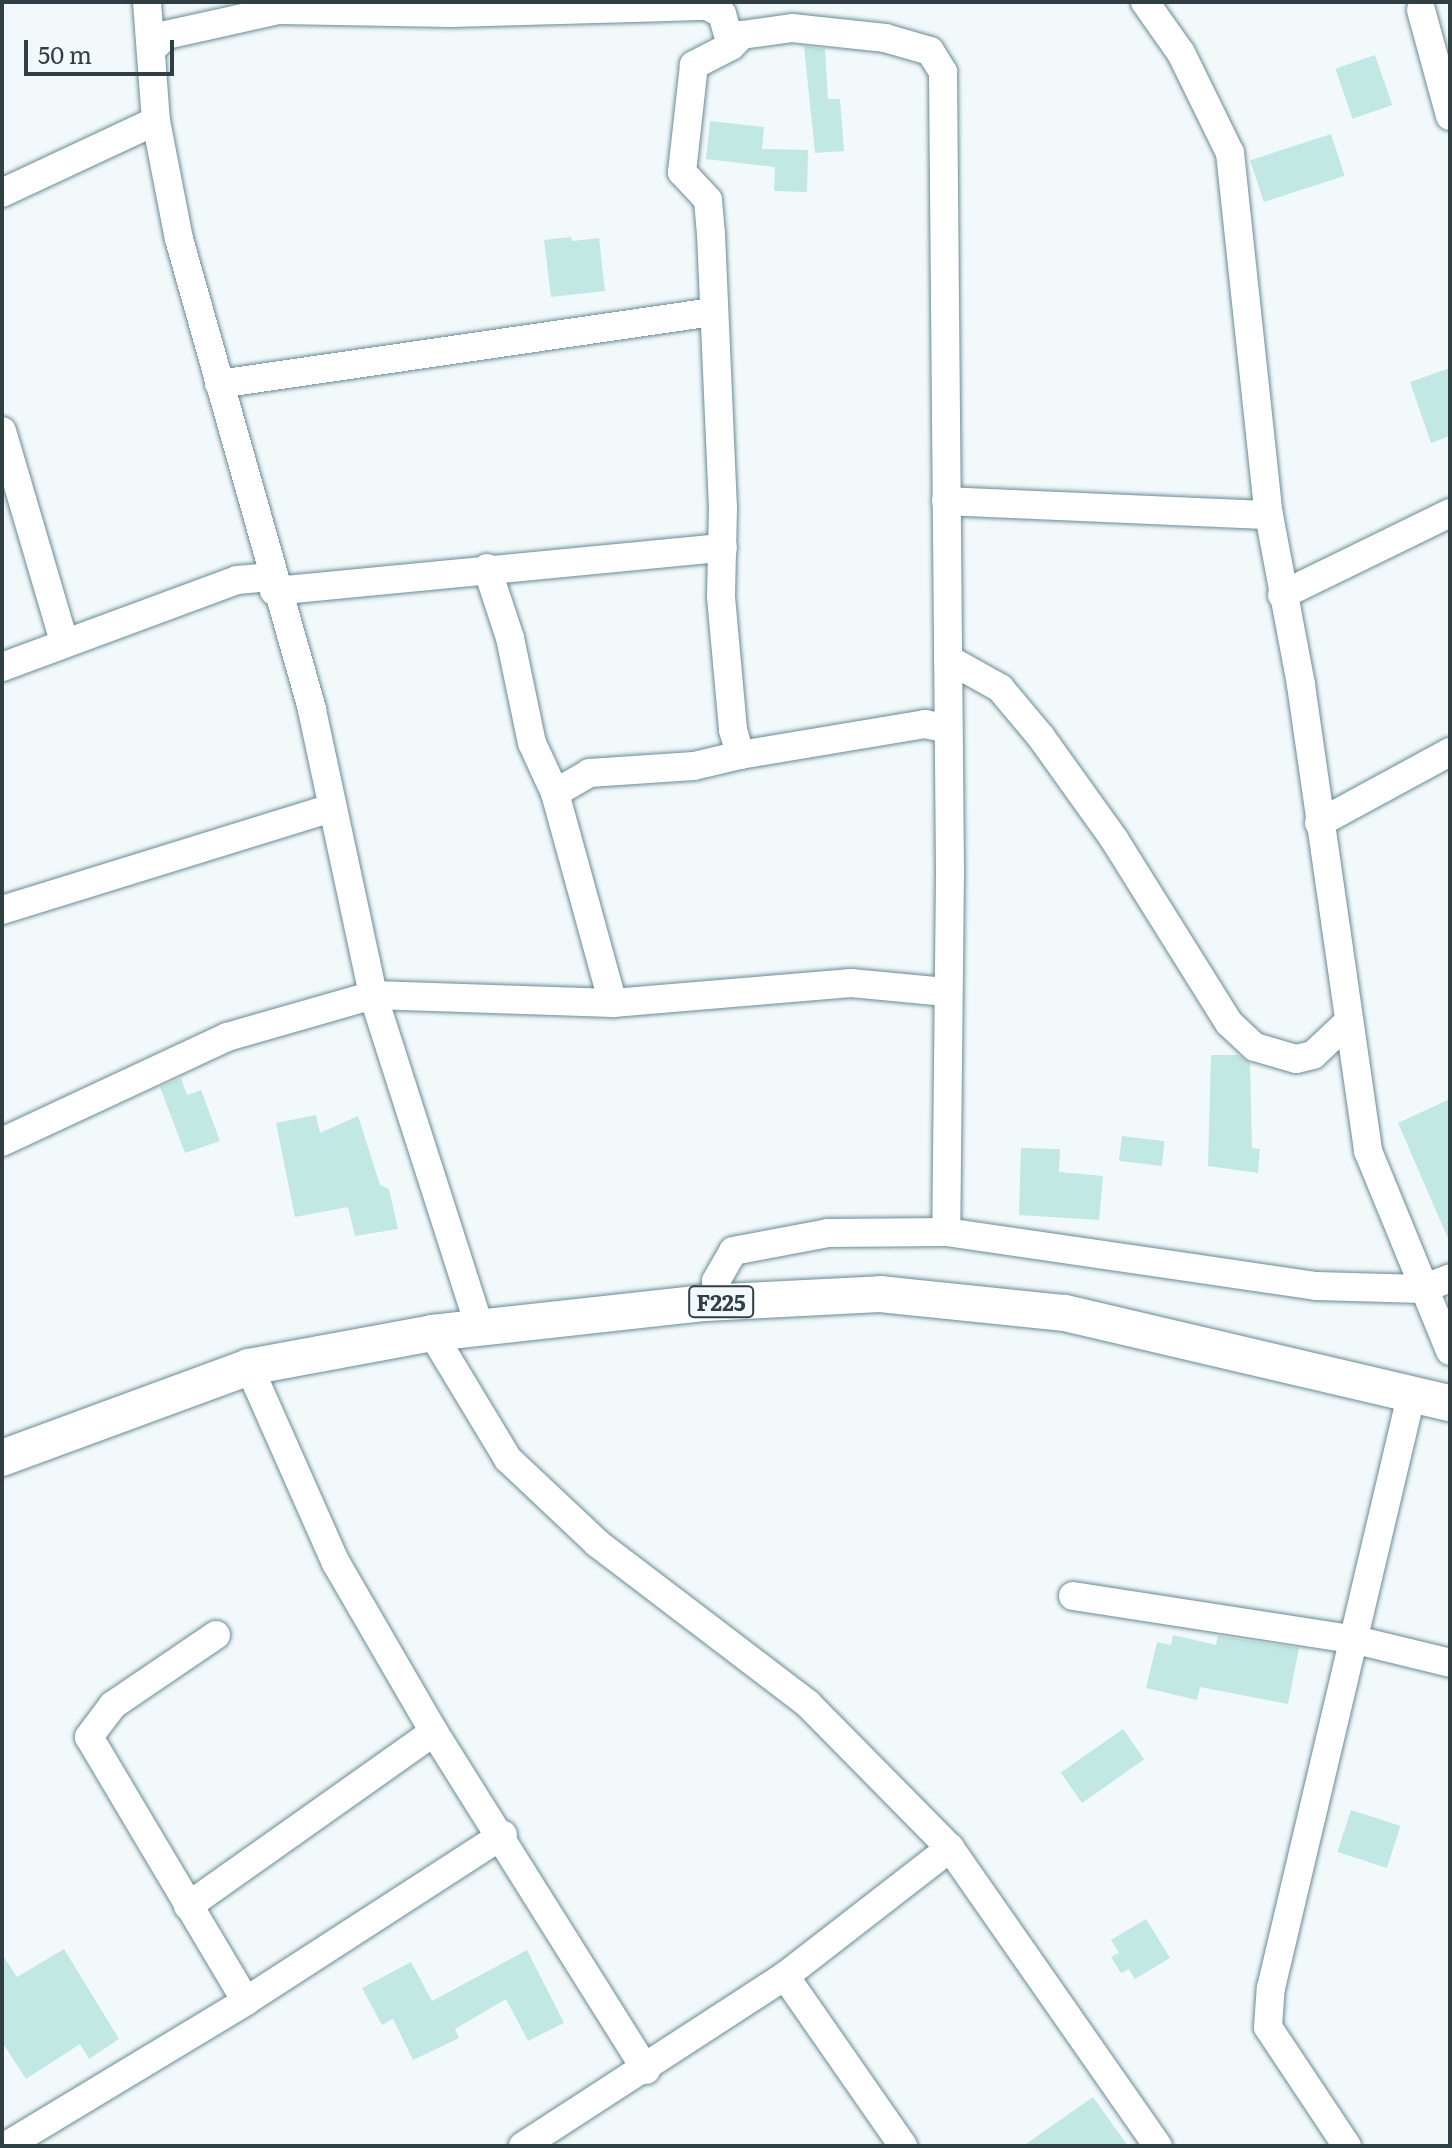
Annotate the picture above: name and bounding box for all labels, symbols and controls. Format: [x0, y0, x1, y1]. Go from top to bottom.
scale bar [28, 24, 178, 74]
text: 50 m [38, 36, 92, 71]
road number: F225 [687, 1284, 755, 1320]

